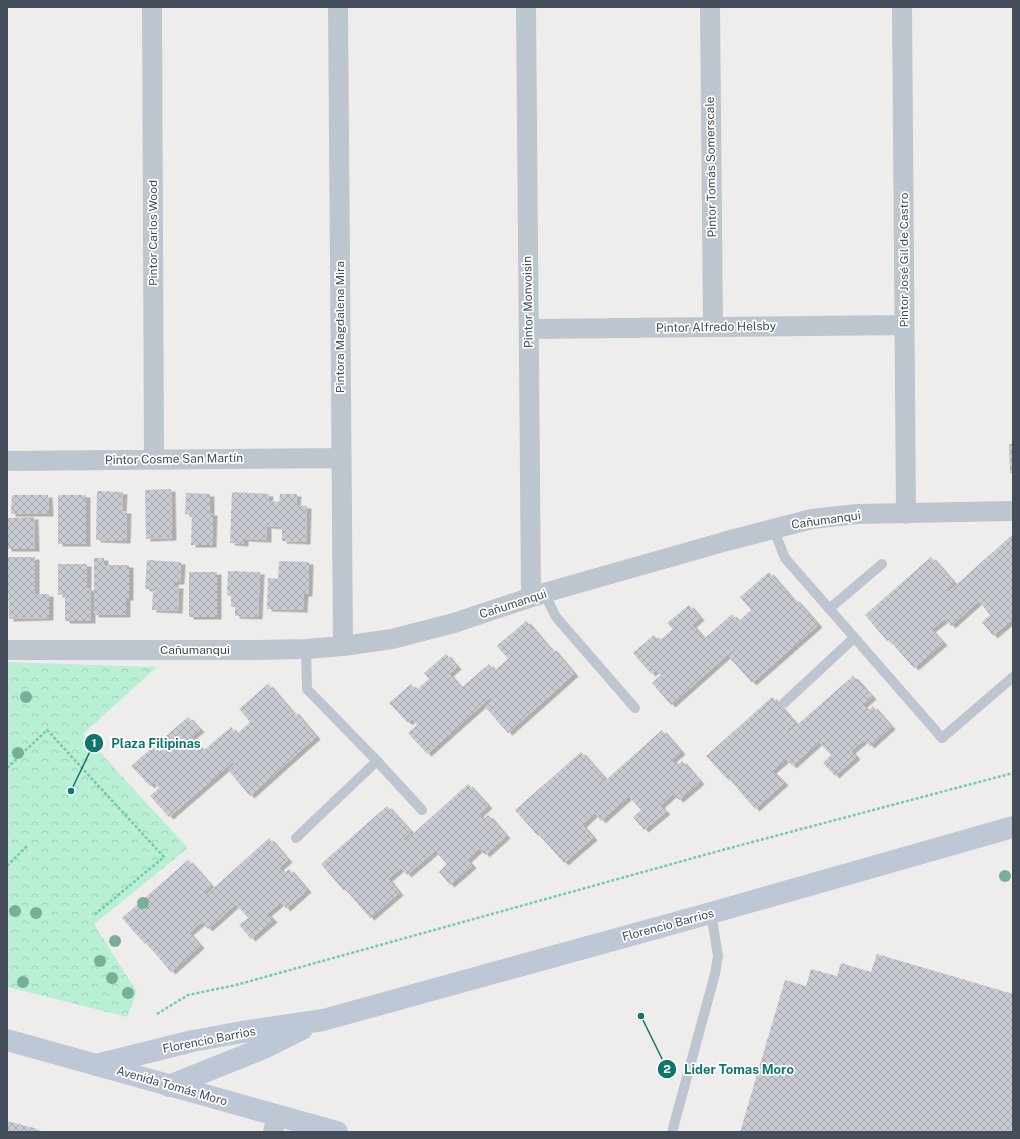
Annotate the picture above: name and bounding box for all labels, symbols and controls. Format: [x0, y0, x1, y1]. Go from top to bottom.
street label: Pintor Tomás Somerscale [703, 96, 719, 238]
street label: Pintor Carlos Wood [146, 180, 160, 286]
street label: Pintor José Gil de Castro [897, 192, 911, 328]
street label: Pintor Monvoisin [520, 256, 536, 348]
street label: Pintora Magdalena Mira [333, 261, 347, 393]
street label: Pintor Alfredo Helsby [656, 319, 777, 335]
street label: Pintor Cosme San Martín [105, 451, 243, 467]
street label: Cañumanqui [790, 508, 862, 532]
street label: Cañumanqui [478, 587, 548, 621]
street label: Cañumanqui [160, 643, 230, 657]
callout: Plaza Filipinas [84, 731, 209, 756]
text: 1 [91, 736, 97, 750]
text: Plaza Filipinas [111, 736, 201, 751]
street label: Florencio Barrios [621, 906, 715, 944]
street label: Florencio Barrios [161, 1024, 257, 1056]
callout: Lider Tomas Moro [657, 1056, 802, 1081]
text: 2 [663, 1062, 671, 1076]
text: Lider Tomas Moro [684, 1062, 794, 1077]
street label: Avenida Tomás Moro [115, 1063, 229, 1109]

